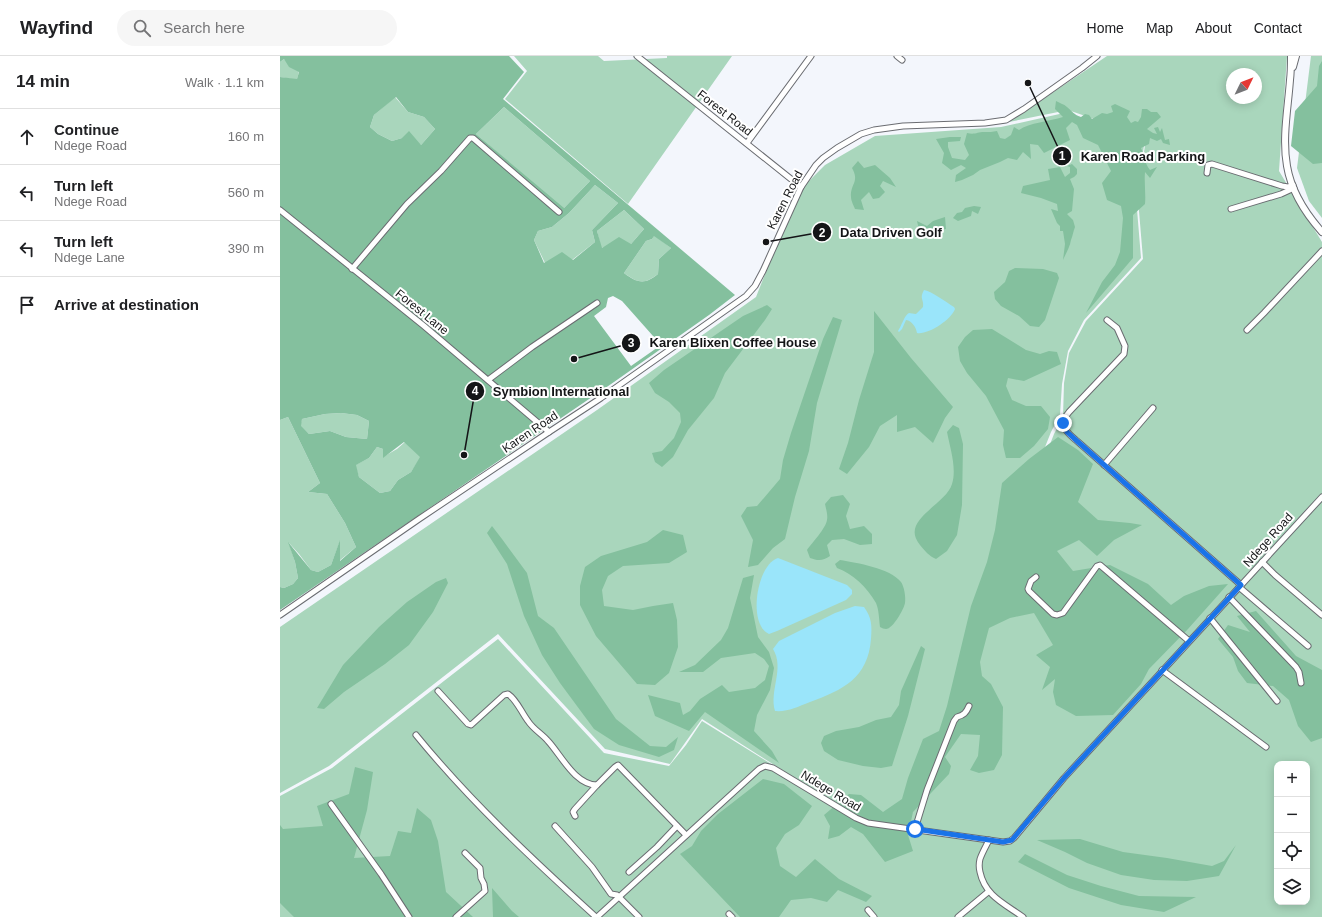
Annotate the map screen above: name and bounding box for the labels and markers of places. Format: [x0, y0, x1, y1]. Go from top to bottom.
callout: Karen Road Parking [1052, 144, 1213, 169]
callout: Data Driven Golf [812, 220, 950, 245]
callout: Karen Blixen Coffee House [621, 330, 824, 355]
callout: Symbion International [465, 378, 638, 403]

